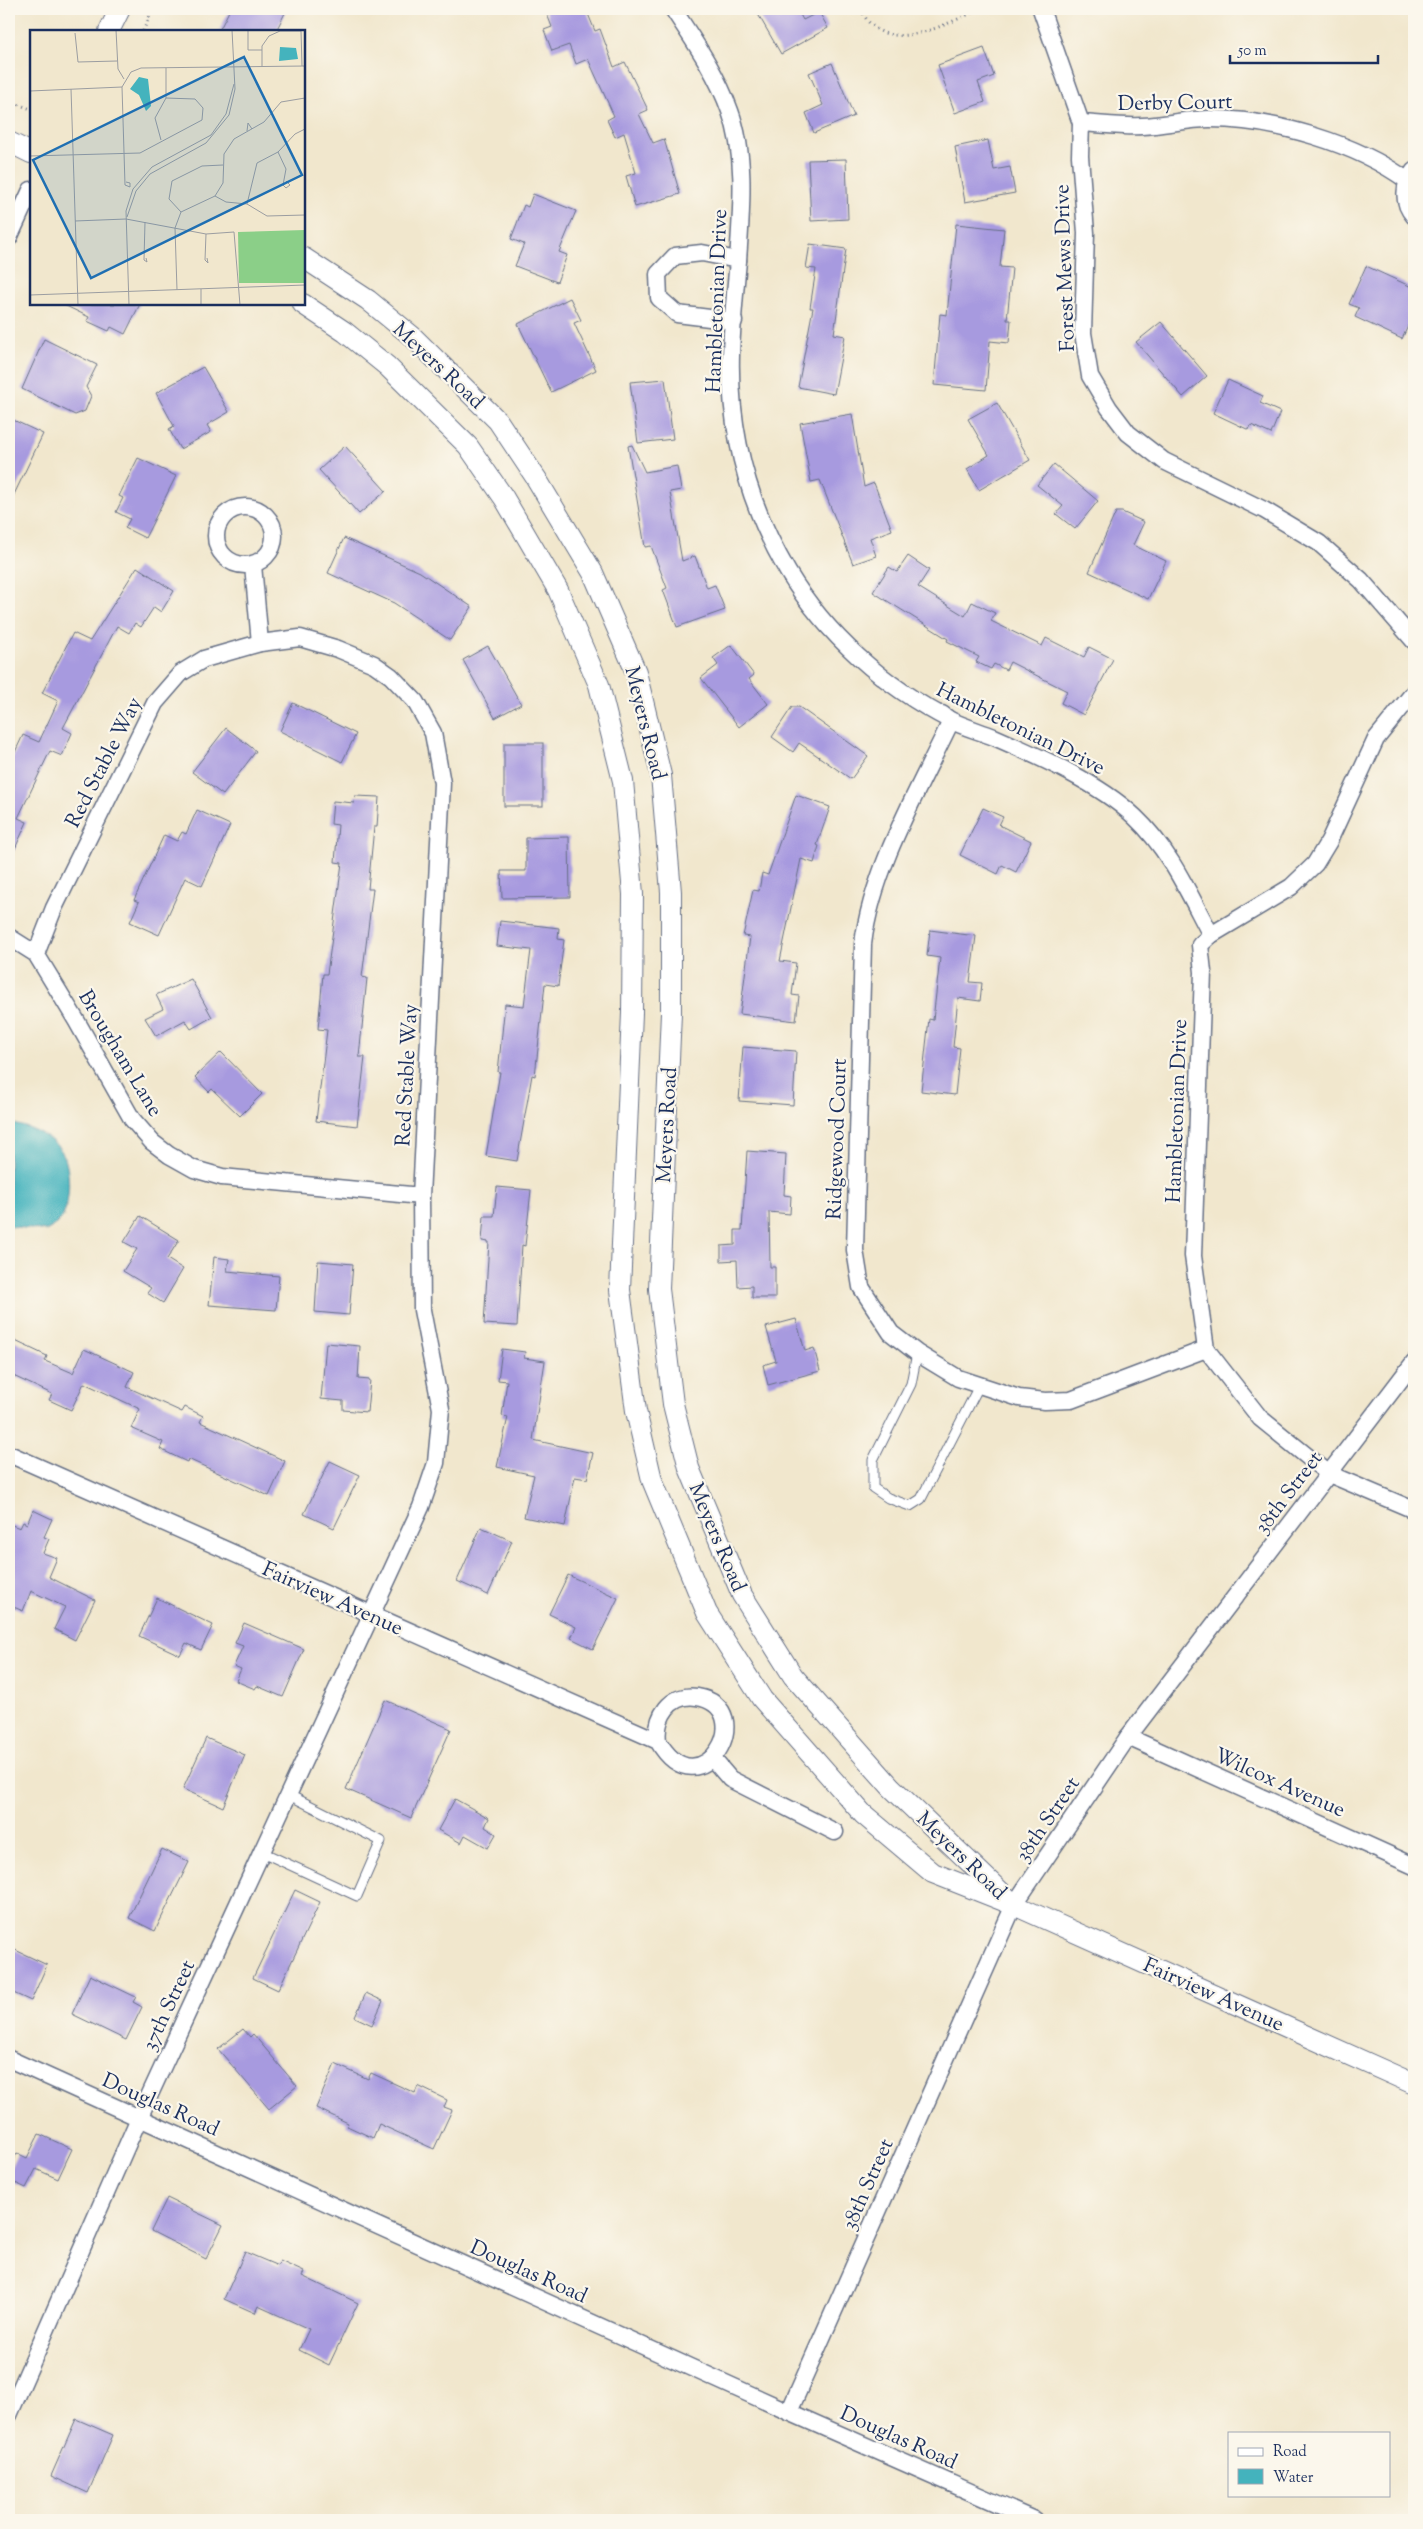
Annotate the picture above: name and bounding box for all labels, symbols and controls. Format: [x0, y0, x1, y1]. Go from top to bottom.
inset map [30, 30, 305, 305]
scale bar [1230, 32, 1378, 64]
text: 50 m [1237, 41, 1267, 62]
street label: Derby Court [1117, 88, 1233, 120]
street label: Forest Mews Drive [1048, 184, 1084, 352]
street label: Hambletonian Drive [700, 208, 736, 394]
street label: Meyers Road [385, 316, 490, 417]
street label: Meyers Road [615, 664, 673, 784]
street label: Hambletonian Drive [931, 676, 1110, 784]
street label: Red Stable Way [59, 692, 151, 833]
street label: Brougham Lane [70, 985, 169, 1123]
street label: Red Stable Way [389, 1002, 427, 1147]
street label: Hambletonian Drive [1160, 1018, 1196, 1204]
street label: Ridgewood Court [820, 1058, 856, 1220]
street label: Meyers Road [650, 1066, 686, 1184]
street label: 38th Street [1248, 1445, 1331, 1541]
street label: Meyers Road [680, 1478, 753, 1597]
street label: Fairview Avenue [257, 1555, 407, 1644]
street label: Wilcox Avenue [1209, 1742, 1350, 1826]
street label: 38th Street [1009, 1771, 1088, 1869]
street label: Meyers Road [908, 1805, 1013, 1908]
street label: Fairview Avenue [1138, 1951, 1288, 2040]
street label: 37th Street [136, 1955, 204, 2056]
street label: Douglas Road [97, 2067, 224, 2145]
street label: 38th Street [835, 2134, 902, 2235]
street label: Douglas Road [465, 2234, 592, 2312]
street label: Douglas Road [835, 2400, 962, 2478]
legend [1228, 2432, 1390, 2496]
text: Road [1273, 2442, 1307, 2463]
text: Water [1273, 2468, 1314, 2489]

